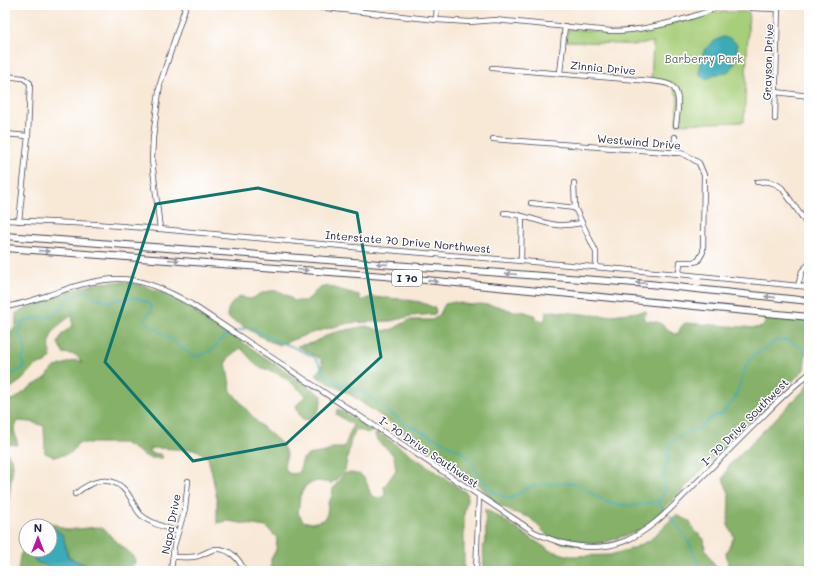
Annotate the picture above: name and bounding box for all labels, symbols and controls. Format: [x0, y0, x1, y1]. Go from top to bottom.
street label: Grayson Drive [759, 23, 776, 101]
park label: Barberry Park [665, 51, 743, 66]
street label: Zinnia Drive [570, 57, 637, 78]
street label: Westwind Drive [596, 130, 682, 153]
street label: Interstate 70 Drive Northwest [325, 227, 492, 256]
one-way arrow [38, 247, 50, 254]
one-way arrow [168, 257, 180, 264]
one-way arrow [376, 260, 388, 267]
one-way arrow [297, 266, 309, 273]
road number: I 70 [392, 270, 422, 286]
one-way arrow [505, 270, 517, 277]
one-way arrow [427, 277, 439, 284]
one-way arrow [635, 280, 647, 287]
one-way arrow [764, 293, 776, 300]
street label: I- 70 Drive Southwest [698, 375, 792, 468]
street label: I- 70 Drive Southwest [376, 413, 482, 491]
street label: Napa Drive [157, 492, 184, 555]
north arrow [18, 518, 58, 558]
text: N [34, 520, 42, 535]

